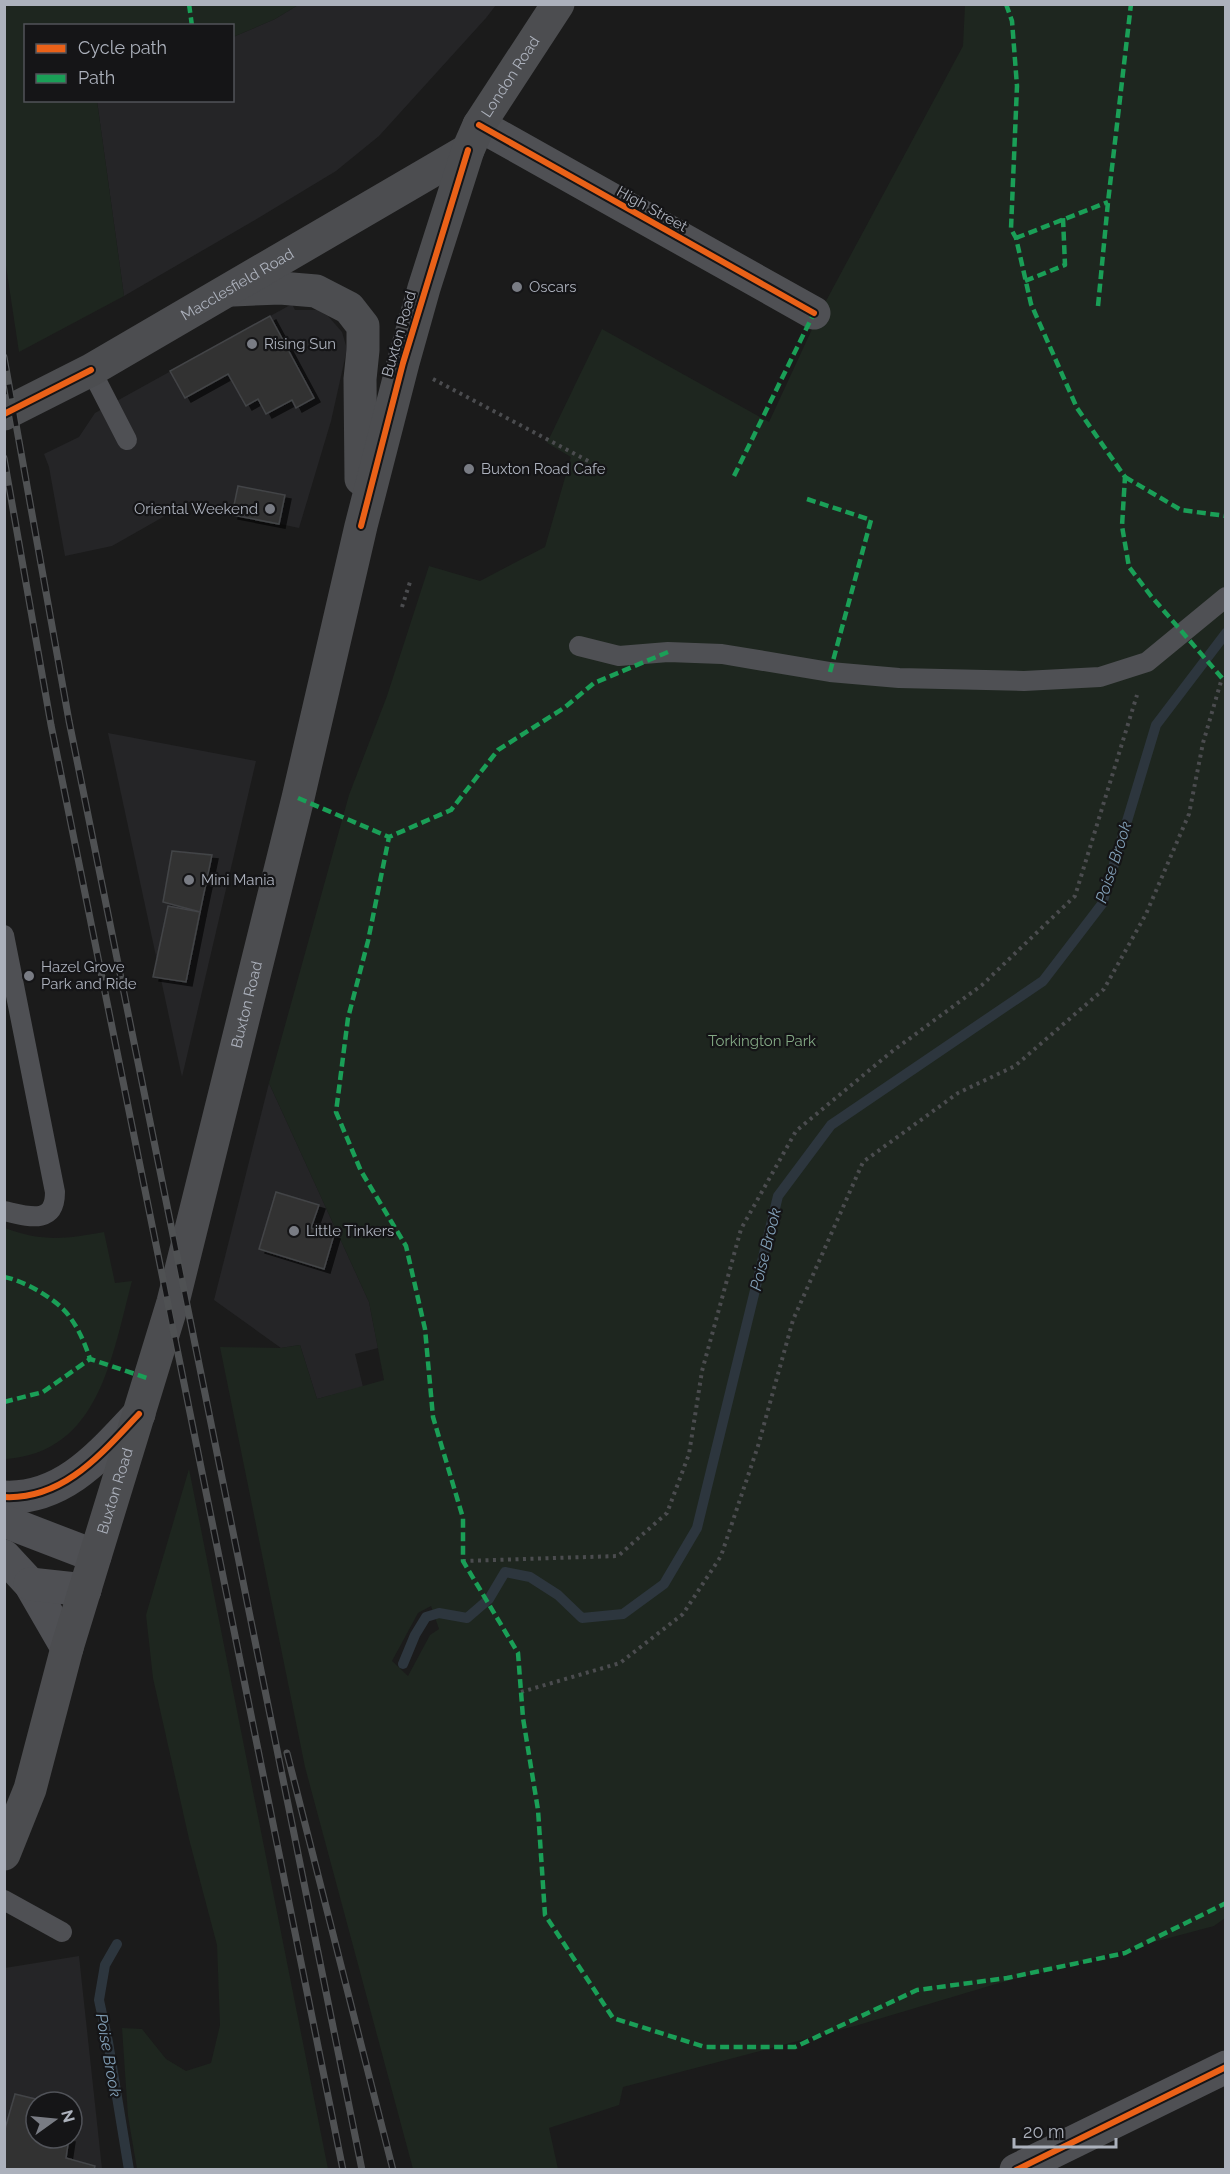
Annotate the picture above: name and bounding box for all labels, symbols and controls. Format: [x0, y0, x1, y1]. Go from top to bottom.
legend [24, 24, 234, 102]
street label: London Road [477, 33, 543, 121]
text: Cycle path [78, 37, 167, 58]
text: Path [78, 67, 115, 88]
street label: High Street [614, 182, 690, 236]
street label: Macclesfield Road [178, 245, 297, 324]
place label: Oscars [529, 278, 576, 296]
marker: Oscars [510, 280, 524, 294]
street label: Buxton Road [378, 289, 420, 379]
place label: Rising Sun [264, 335, 336, 353]
marker: Rising Sun [245, 337, 259, 351]
place label: Buxton Road Cafe [481, 460, 606, 478]
marker: Buxton Road Cafe [462, 462, 476, 476]
place label: Oriental Weekend [134, 500, 258, 518]
marker: Oriental Weekend [263, 502, 277, 516]
water label: Poise Brook [1091, 819, 1136, 905]
place label: Mini Mania [201, 871, 275, 889]
marker: Mini Mania [182, 873, 196, 887]
place label: Hazel Grove Park and Ride [41, 958, 137, 993]
street label: Buxton Road [227, 959, 266, 1050]
marker: Hazel Grove Park and Ride [22, 969, 36, 983]
park label: Torkington Park [708, 1032, 816, 1050]
water label: Poise Brook [746, 1205, 785, 1292]
place label: Little Tinkers [306, 1222, 394, 1240]
marker: Little Tinkers [287, 1224, 301, 1238]
street label: Buxton Road [93, 1446, 137, 1536]
water label: Poise Brook [92, 2012, 125, 2099]
north arrow [24, 2090, 84, 2150]
text: N [57, 2108, 79, 2125]
scale bar [1014, 2111, 1116, 2149]
text: 20 m [1023, 2121, 1065, 2142]

